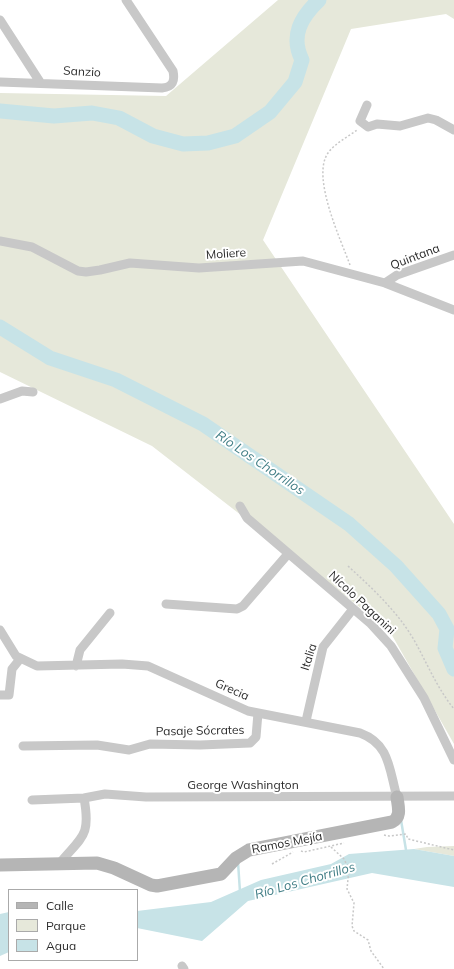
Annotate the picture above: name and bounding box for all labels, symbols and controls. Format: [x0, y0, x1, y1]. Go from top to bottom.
street label: Sanzio [63, 64, 101, 80]
street label: Quintana [388, 241, 442, 273]
street label: Moliere [205, 245, 247, 263]
water label: Río Los Chorrillos [213, 428, 307, 498]
street label: Nícolo Paganini [326, 568, 398, 638]
street label: Italia [298, 642, 320, 672]
street label: Grecia [213, 676, 251, 704]
street label: Pasaje Sócrates [155, 723, 245, 739]
street label: George Washington [187, 778, 299, 792]
street label: Ramos Mejía [250, 829, 324, 857]
water label: Río Los Chorrillos [253, 859, 357, 903]
legend [8, 889, 138, 961]
text: Calle [46, 898, 73, 913]
text: Parque [46, 918, 86, 933]
text: Agua [46, 938, 76, 953]

